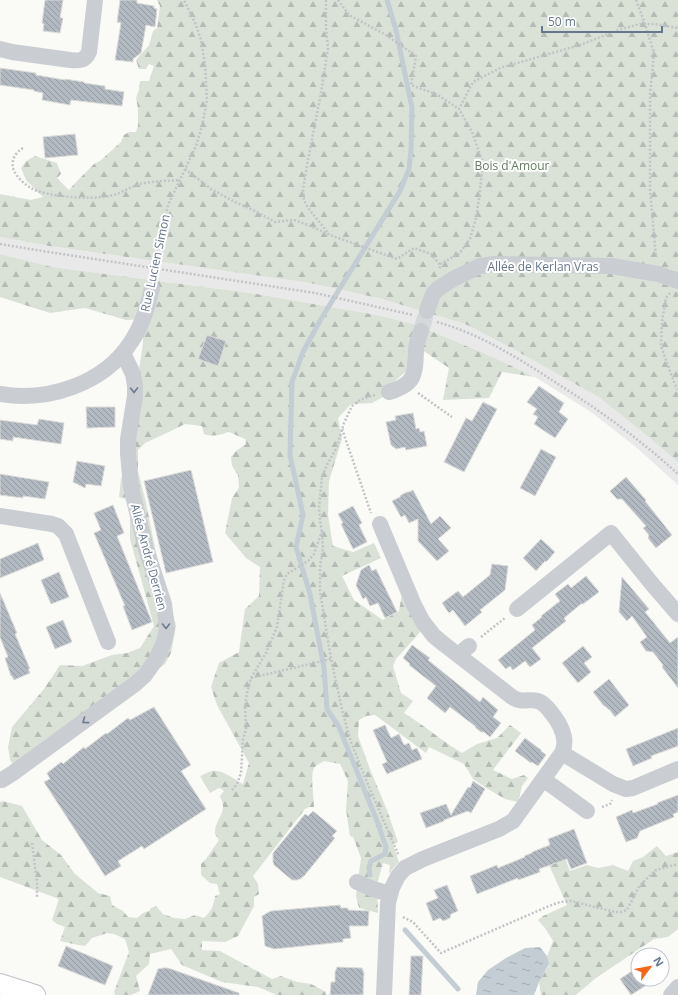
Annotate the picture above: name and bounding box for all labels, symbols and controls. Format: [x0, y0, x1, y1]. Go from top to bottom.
scale bar [542, 8, 662, 34]
text: 50 m [548, 13, 576, 30]
park label: Bois d'Amour [475, 157, 550, 174]
street label: Rue Lucien Simon [136, 213, 174, 313]
street label: Allée de Kerlan Vras [487, 258, 599, 275]
one-way arrow [130, 387, 138, 393]
street label: Allée André Derrien [127, 502, 171, 612]
one-way arrow [162, 623, 170, 629]
one-way arrow [82, 716, 89, 723]
north arrow [630, 947, 670, 987]
text: N [650, 954, 668, 969]

